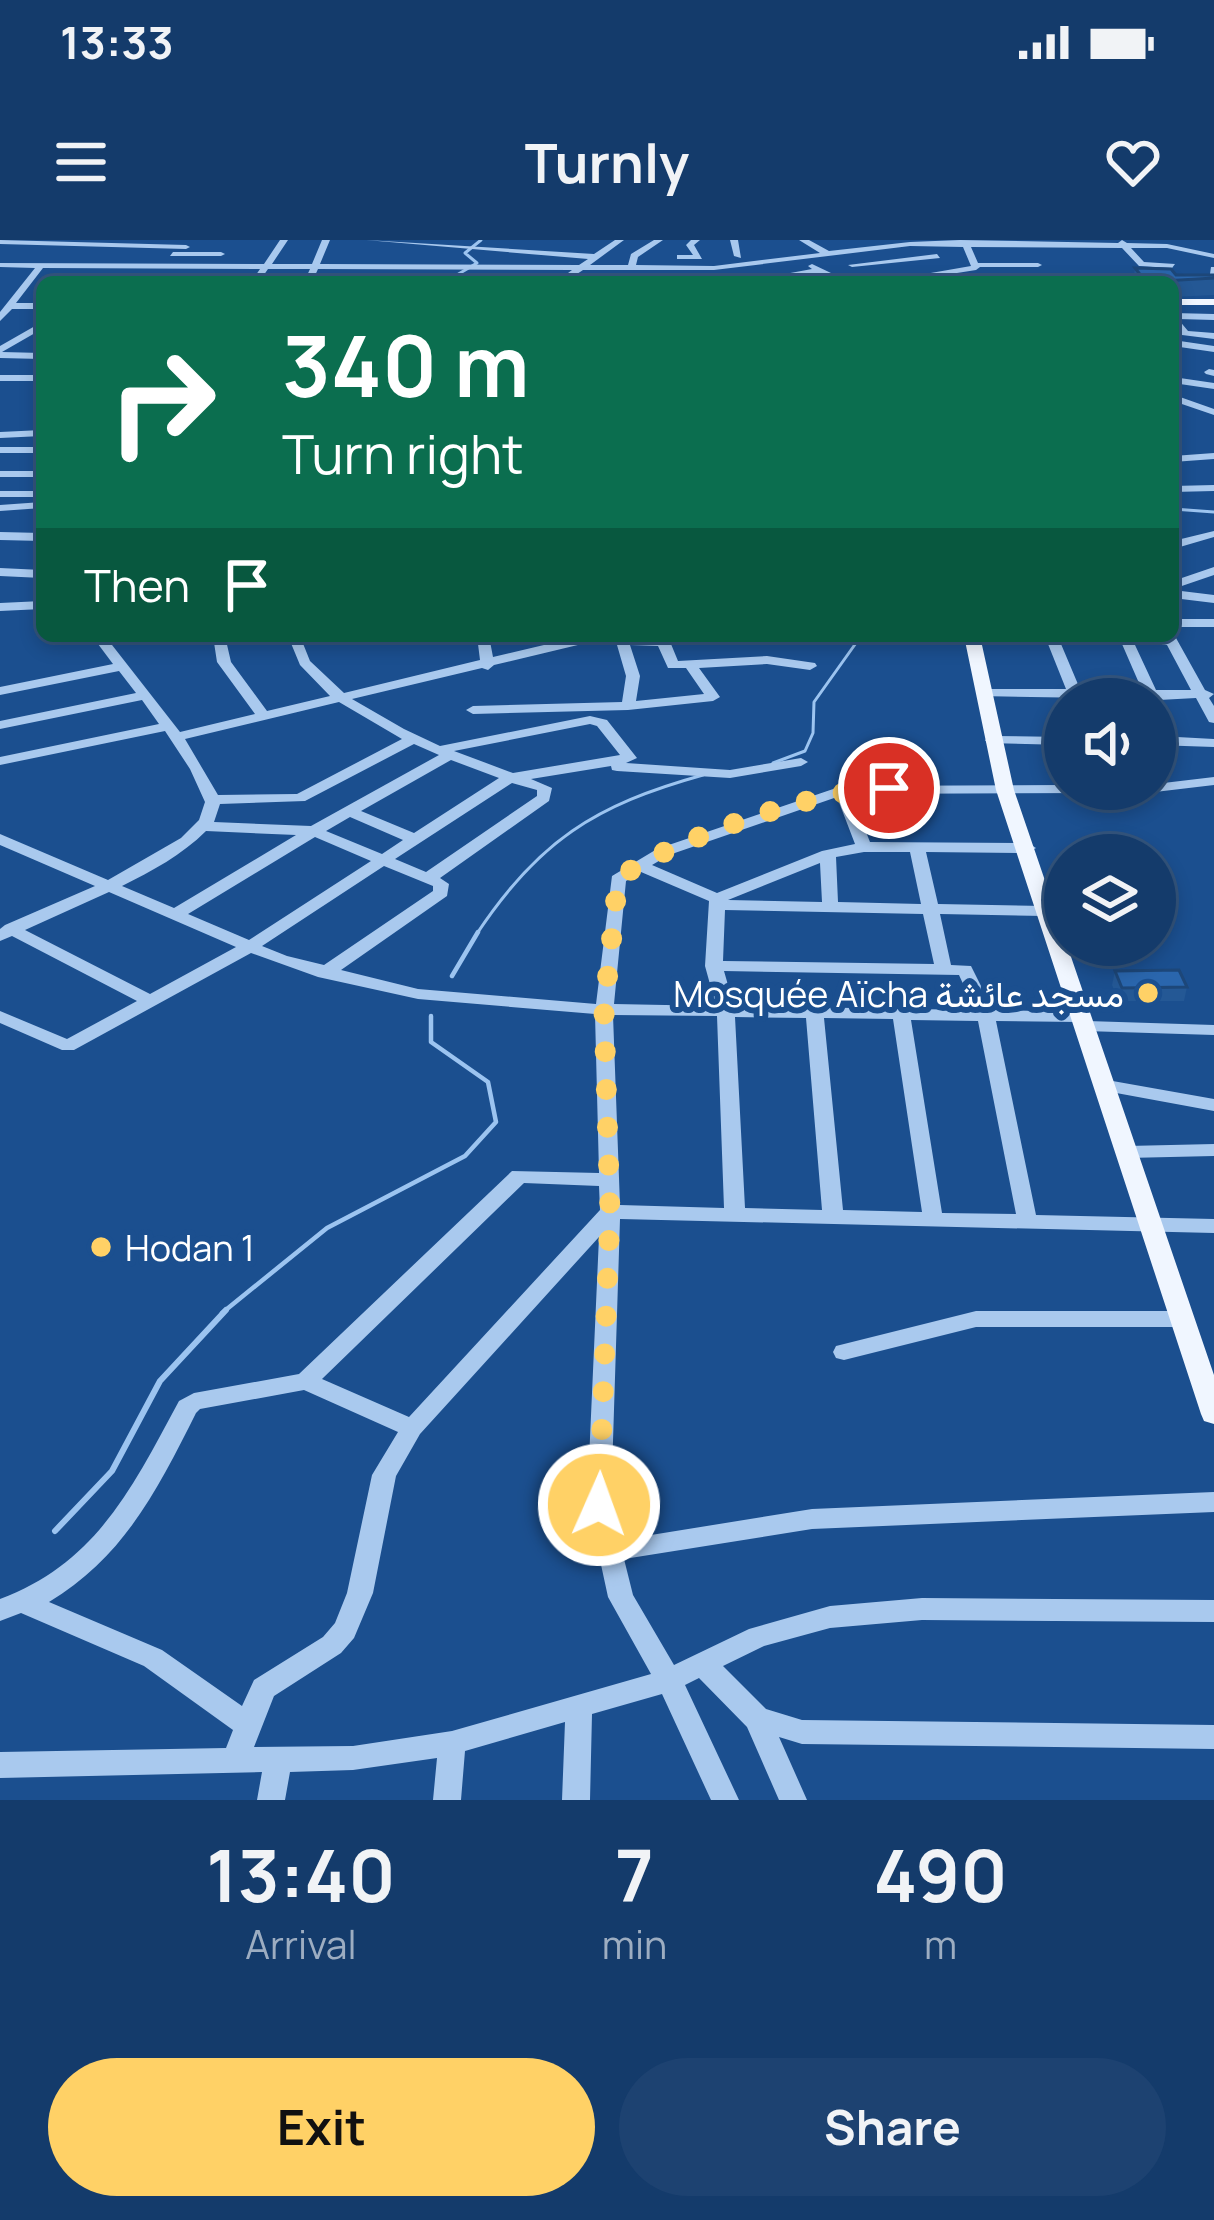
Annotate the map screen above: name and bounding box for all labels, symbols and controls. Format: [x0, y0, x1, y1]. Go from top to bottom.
text: 13:33 [60, 11, 174, 73]
text: Turnly [525, 125, 689, 199]
icon: menu [48, 129, 114, 195]
icon: heart [1100, 129, 1166, 195]
text: 340 m [282, 307, 530, 422]
icon: right [84, 324, 240, 480]
text: Turn right [282, 416, 524, 490]
icon: arrive [214, 552, 280, 618]
text: Then [84, 554, 190, 616]
map controls [1044, 678, 1176, 966]
button: sound [1044, 678, 1176, 810]
pin [838, 737, 940, 839]
icon: arrive [856, 755, 922, 821]
button: layers [1044, 834, 1176, 966]
place label: Mosquée Aïcha مسجد عائشة [673, 969, 1124, 1018]
marker: Mosquée Aïcha مسجد عائشة [1135, 980, 1161, 1006]
place label: Hodan 1 [125, 1223, 255, 1272]
marker: Hodan 1 [88, 1234, 114, 1260]
position arrow [536, 1442, 662, 1568]
text: 13:40 [206, 1825, 396, 1924]
text: 7 [615, 1825, 654, 1924]
text: 490 [874, 1825, 1008, 1924]
text: Arrival [245, 1917, 357, 1971]
text: min [602, 1917, 667, 1971]
text: m [924, 1917, 957, 1971]
button: Exit [48, 2058, 595, 2196]
button: Share [619, 2058, 1166, 2196]

